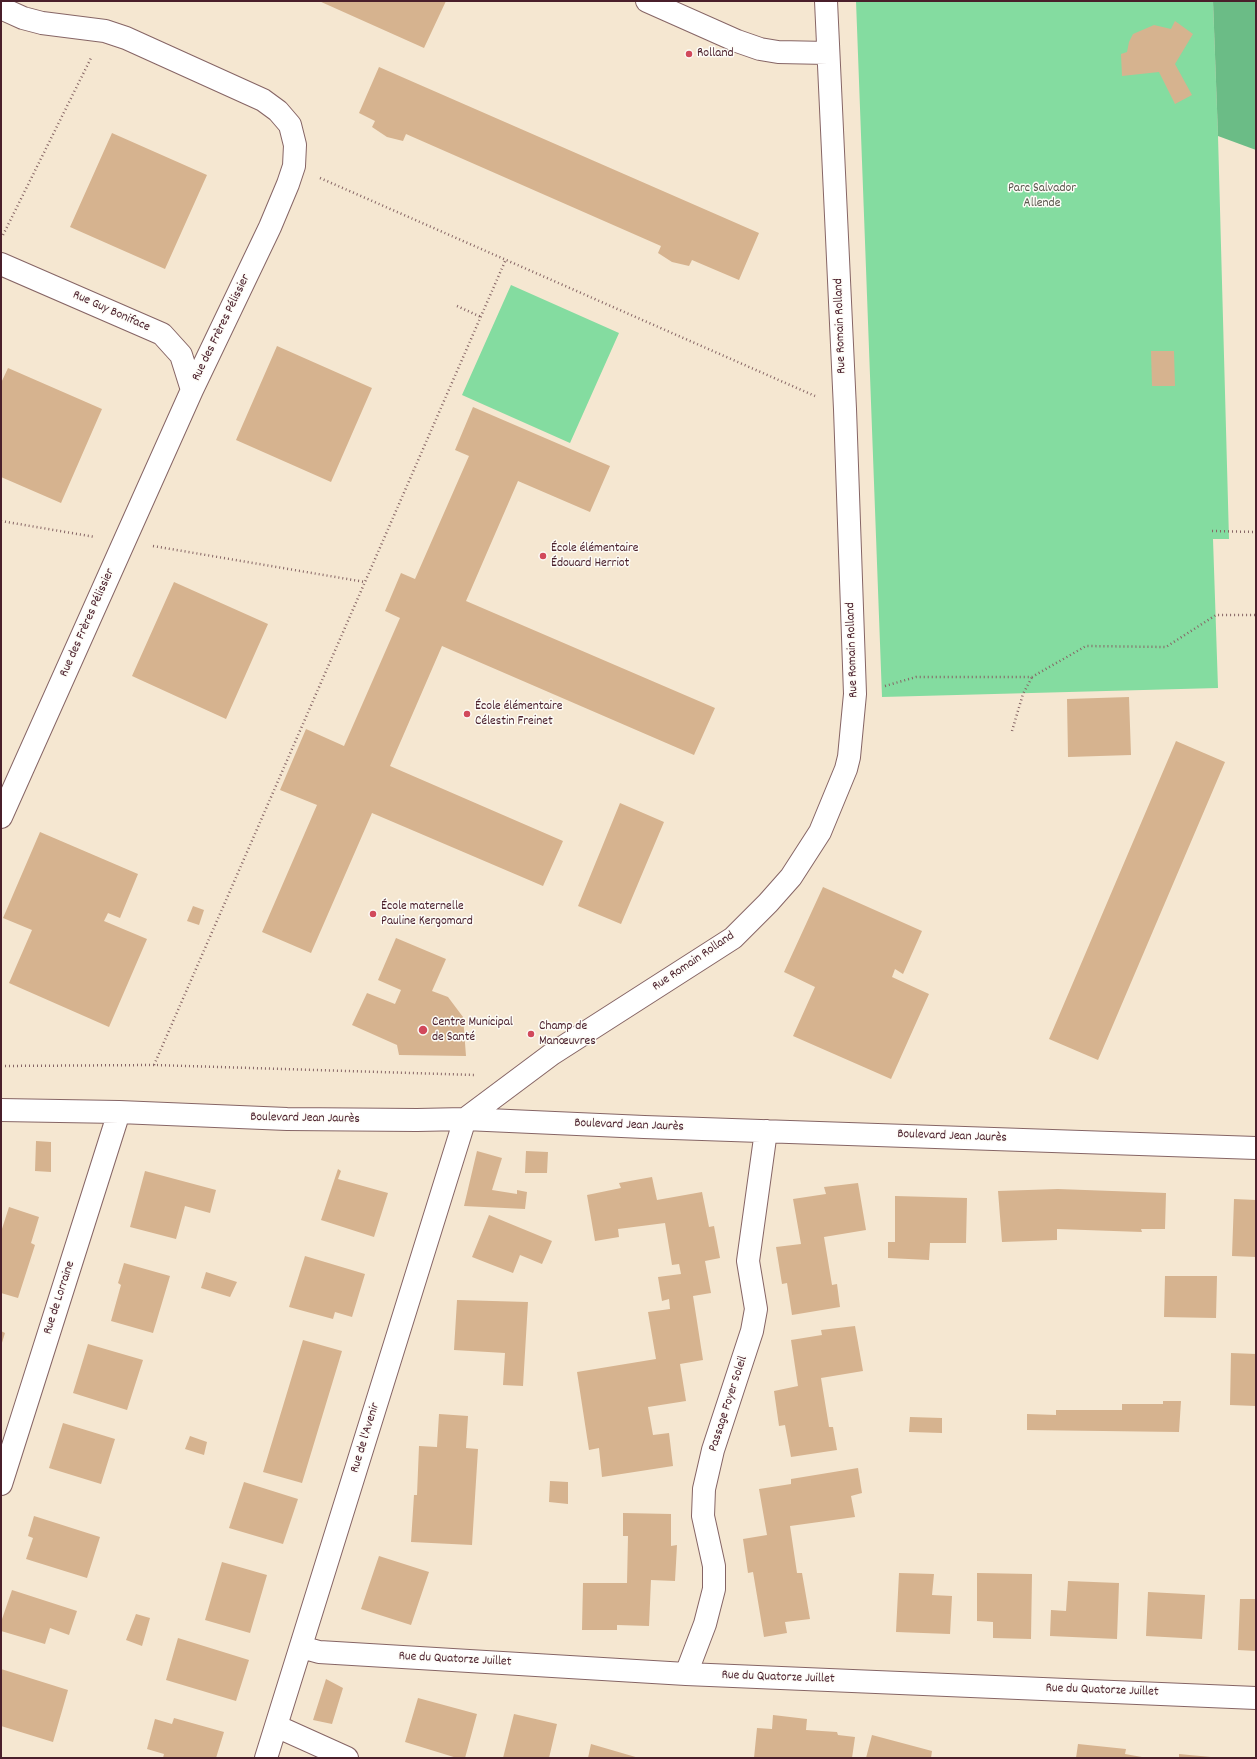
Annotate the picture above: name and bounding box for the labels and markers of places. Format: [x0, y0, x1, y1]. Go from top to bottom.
place label: Rolland [697, 46, 734, 62]
marker: Rolland [684, 49, 694, 59]
place label: École élémentaire Édouard Herriot [551, 541, 638, 572]
marker: École élémentaire Édouard Herriot [538, 551, 548, 561]
place label: École élémentaire Célestin Freinet [475, 699, 562, 730]
marker: École élémentaire Célestin Freinet [462, 709, 472, 719]
place label: École maternelle Pauline Kergomard [381, 899, 473, 930]
marker: École maternelle Pauline Kergomard [368, 909, 378, 919]
place label: Centre Municipal de Santé [432, 1015, 513, 1046]
place label: Champ de Manœuvres [539, 1019, 596, 1050]
marker: Centre Municipal de Santé [417, 1024, 429, 1036]
marker: Champ de Manœuvres [526, 1029, 536, 1039]

